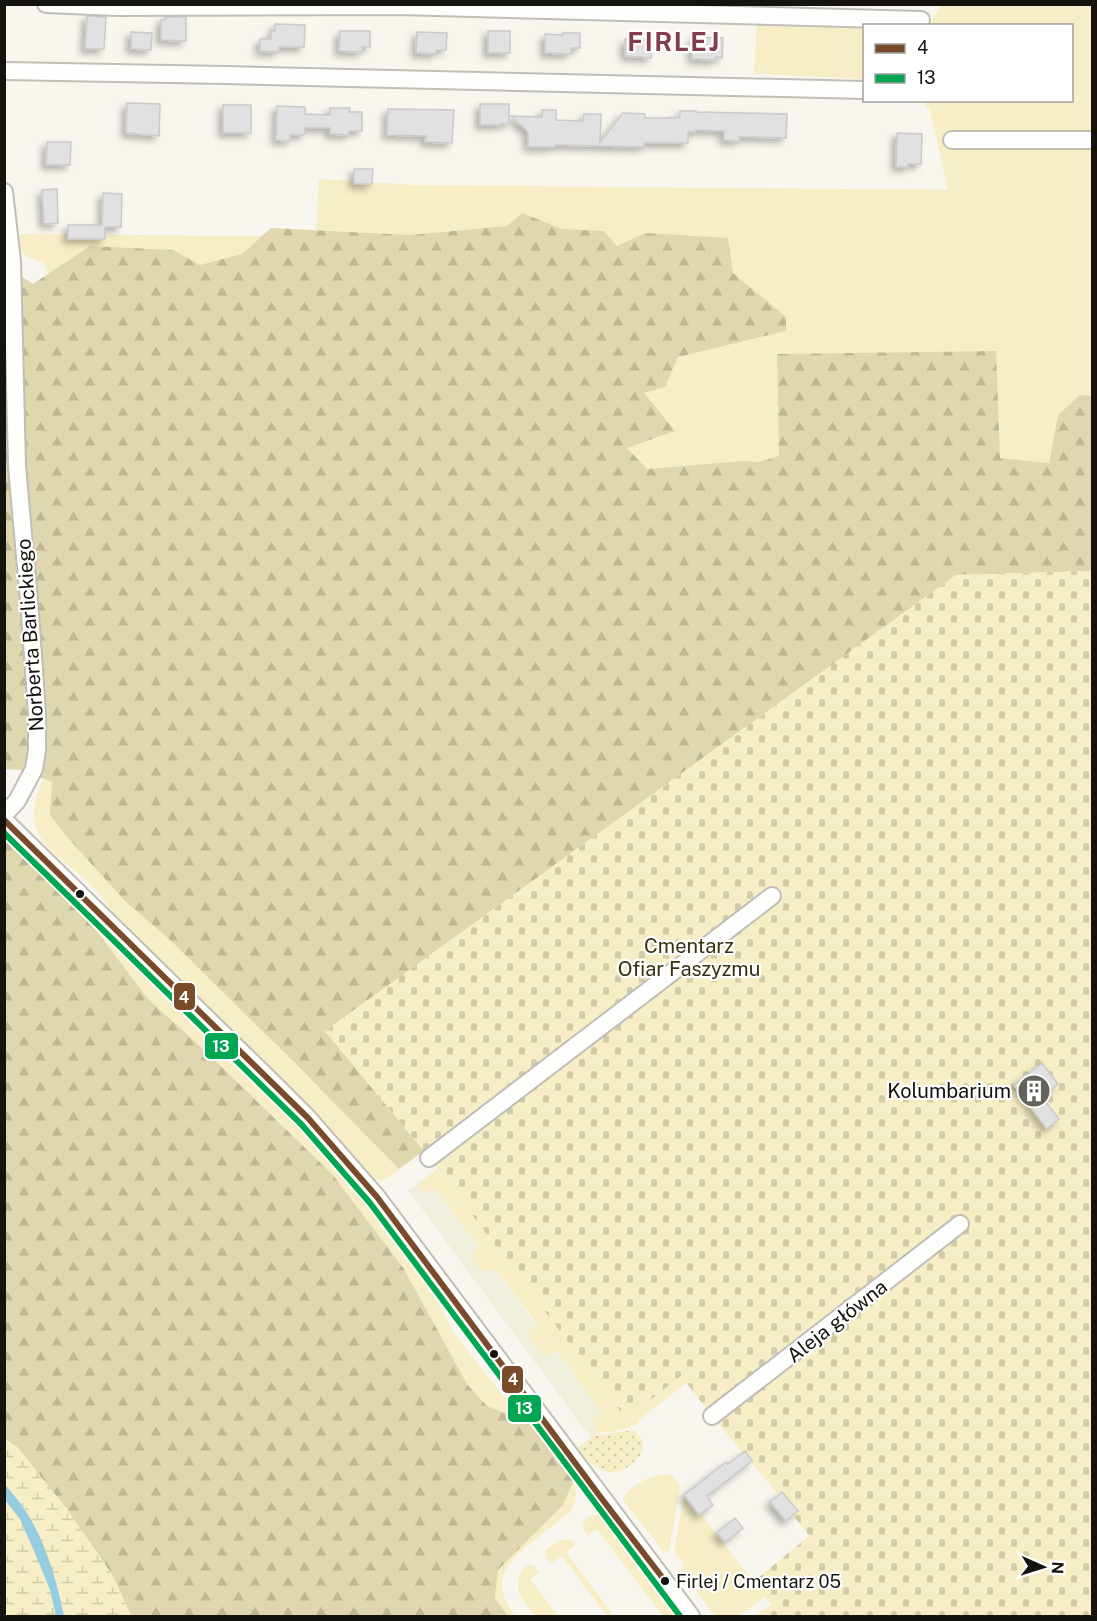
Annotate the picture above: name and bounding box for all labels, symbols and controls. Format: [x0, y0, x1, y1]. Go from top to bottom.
legend [863, 24, 1073, 102]
district label: FIRLEJ [627, 26, 721, 57]
text: 4 [917, 37, 928, 58]
text: 13 [917, 67, 936, 88]
street label: Norberta Barlickiego [11, 538, 49, 732]
unlabelled marker [74, 888, 86, 900]
park label: Cmentarz Ofiar Faszyzmu [618, 934, 760, 981]
line badge: 4 [173, 982, 196, 1011]
text: 4 [179, 988, 190, 1007]
line badge: 13 [204, 1032, 239, 1060]
text: 13 [212, 1037, 230, 1056]
building icon: Kolumbarium [1016, 1073, 1052, 1109]
place label: Kolumbarium [887, 1079, 1011, 1103]
street label: Aleja główna [782, 1274, 892, 1368]
unlabelled marker [488, 1348, 500, 1360]
line badge: 4 [501, 1365, 524, 1394]
text: 4 [508, 1370, 519, 1389]
line badge: 13 [507, 1394, 542, 1423]
text: 13 [515, 1399, 533, 1418]
north arrow [1013, 1537, 1073, 1597]
text: N [1048, 1561, 1067, 1575]
place label: Firlej / Cmentarz 05 [676, 1571, 841, 1592]
marker: Firlej / Cmentarz 05 [659, 1575, 671, 1587]

